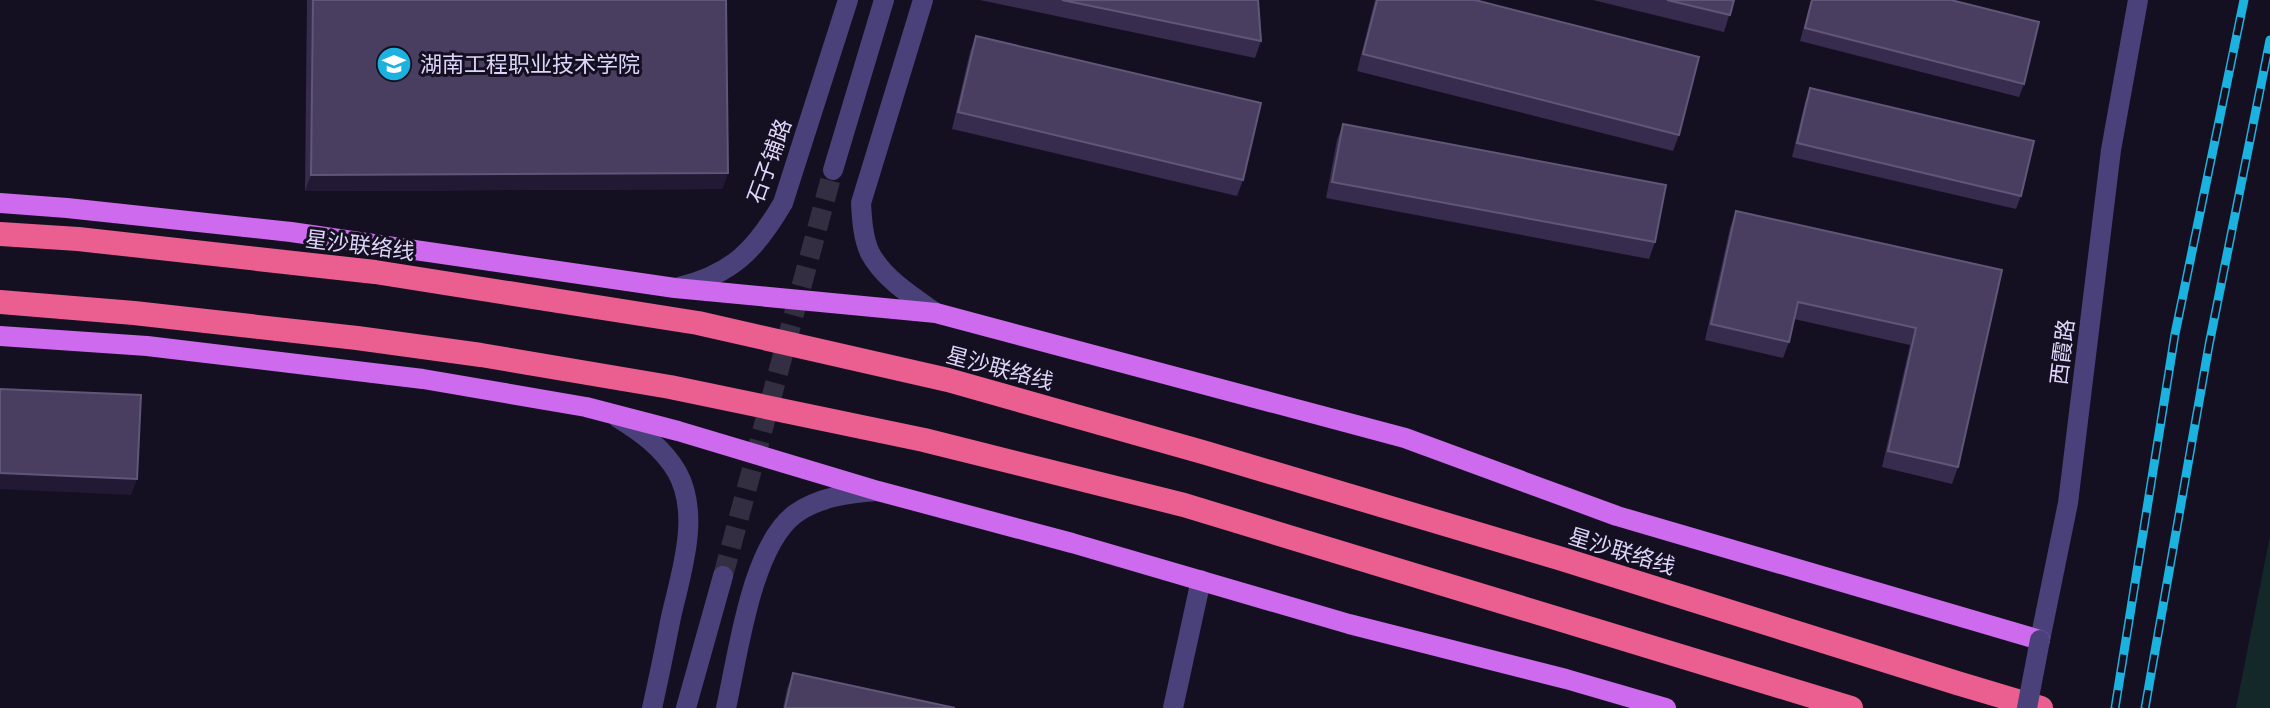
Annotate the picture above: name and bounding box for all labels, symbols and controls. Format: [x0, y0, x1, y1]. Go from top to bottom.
school or university icon: 湖南工程职业技术学院 [375, 45, 413, 83]
place label: 湖南工程职业技术学院 [420, 48, 640, 78]
street label: 石子铺路 [739, 114, 797, 207]
street label: 星沙联络线 [304, 222, 417, 266]
street label: 西霞路 [2042, 317, 2080, 386]
street label: 星沙联络线 [943, 338, 1057, 396]
street label: 星沙联络线 [1565, 520, 1679, 580]

